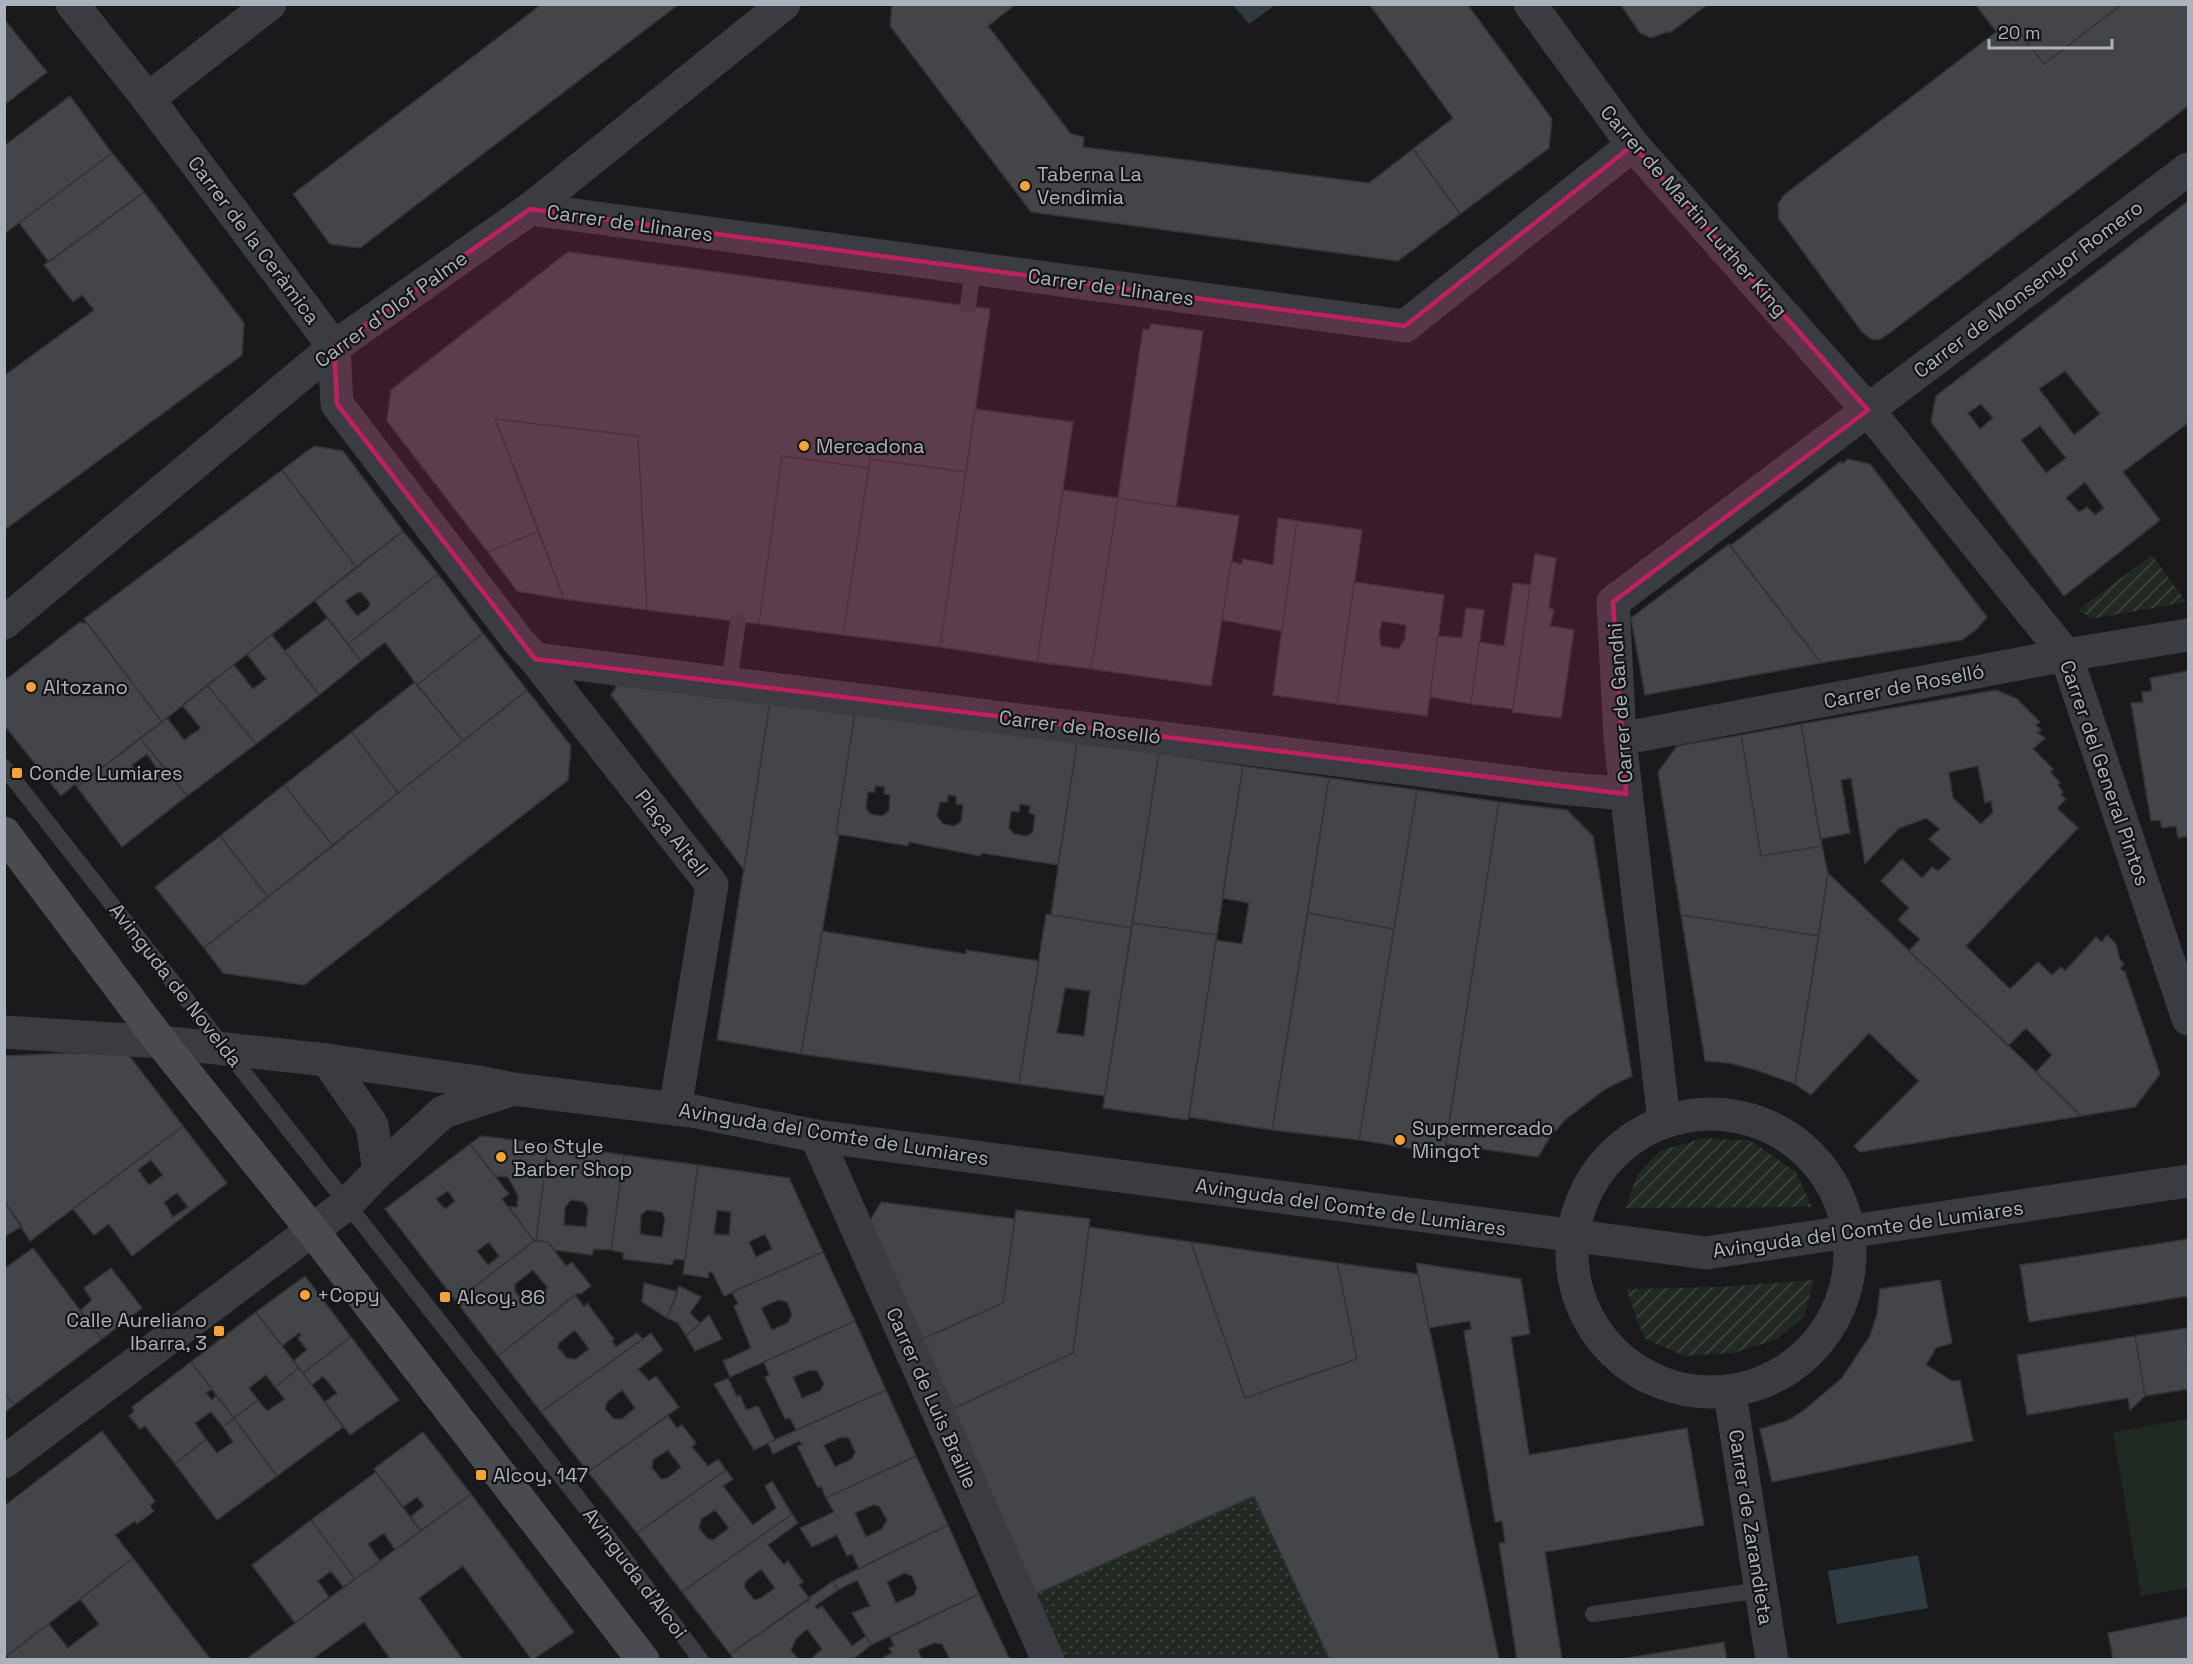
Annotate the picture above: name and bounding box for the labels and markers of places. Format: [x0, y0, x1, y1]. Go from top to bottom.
place label: Taberna La Vendimia [1037, 161, 1142, 210]
marker: Taberna La Vendimia [1018, 179, 1032, 193]
place label: Mercadona [816, 433, 925, 459]
marker: Mercadona [797, 439, 811, 453]
place label: Altozano [43, 674, 128, 700]
marker: Altozano [24, 680, 38, 694]
place label: Conde Lumiares [29, 760, 183, 786]
marker: Conde Lumiares [10, 766, 24, 780]
place label: Supermercado Mingot [1412, 1115, 1553, 1164]
place label: Leo Style Barber Shop [513, 1133, 632, 1182]
marker: Supermercado Mingot [1393, 1133, 1407, 1147]
marker: Leo Style Barber Shop [494, 1150, 508, 1164]
place label: +Copy [317, 1282, 380, 1308]
place label: Alcoy, 86 [457, 1284, 545, 1310]
marker: +Copy [298, 1288, 312, 1302]
marker: Alcoy, 86 [438, 1290, 452, 1304]
place label: Calle Aureliano Ibarra, 3 [66, 1307, 207, 1356]
marker: Calle Aureliano Ibarra, 3 [212, 1324, 226, 1338]
place label: Alcoy, 147 [493, 1462, 588, 1488]
marker: Alcoy, 147 [474, 1468, 488, 1482]

